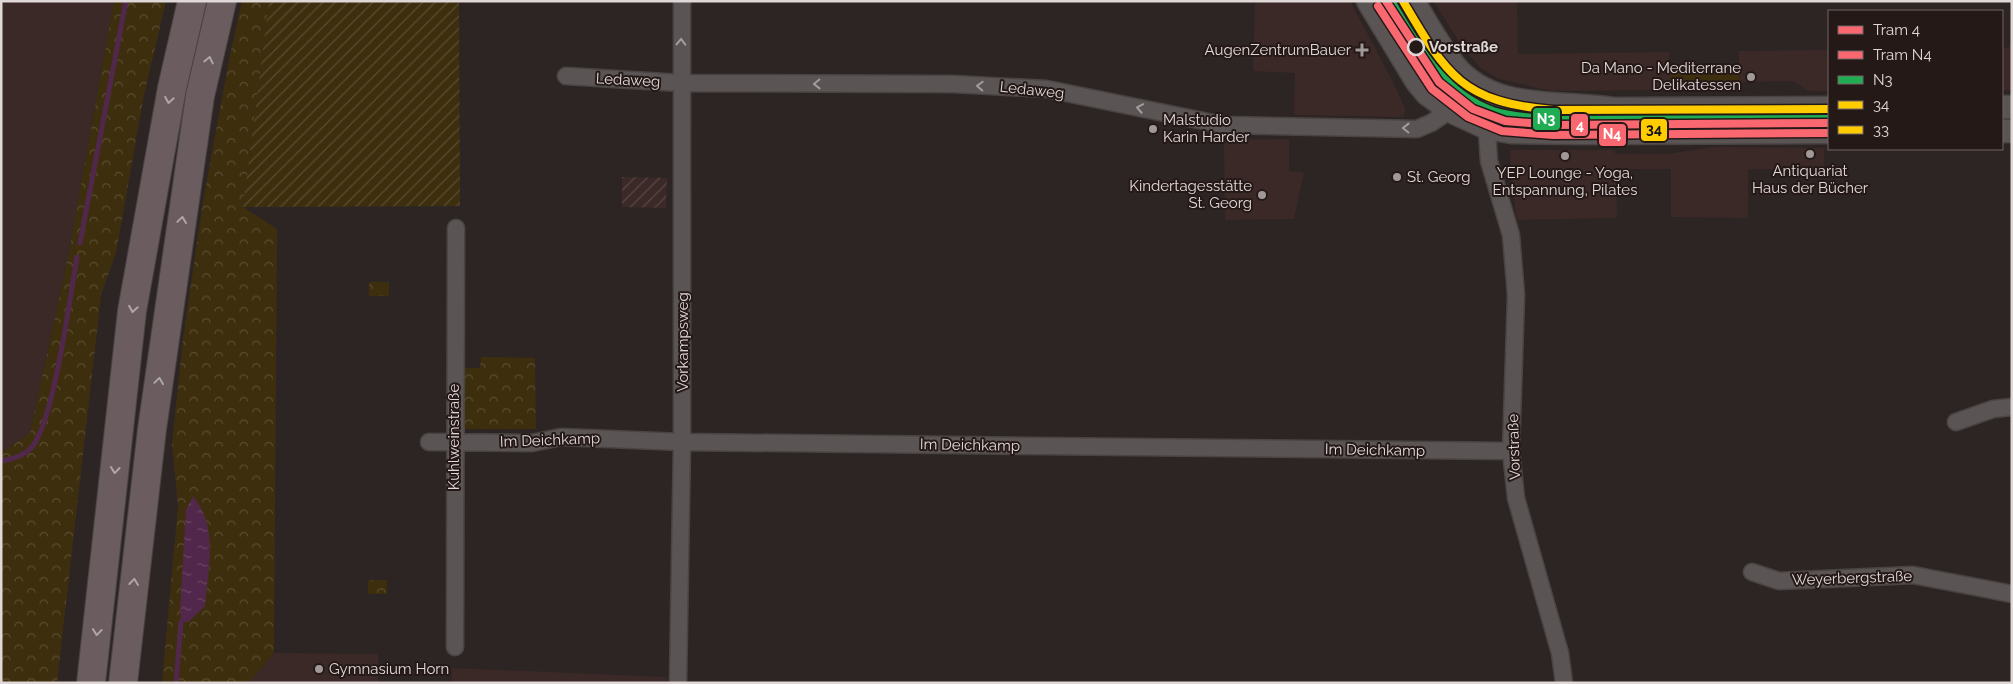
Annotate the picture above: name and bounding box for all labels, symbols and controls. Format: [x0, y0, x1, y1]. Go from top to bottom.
legend [1828, 10, 2003, 150]
text: Tram 4 [1873, 21, 1920, 39]
one-way arrow [676, 38, 687, 46]
marker: Vorstraße [1407, 38, 1425, 56]
place label: Vorstraße [1429, 38, 1498, 56]
place label: AugenZentrumBauer [1205, 41, 1352, 59]
marker: AugenZentrumBauer [1355, 43, 1369, 57]
text: Tram N4 [1873, 46, 1932, 64]
one-way arrow [203, 55, 214, 64]
place label: Da Mano - Mediterrane Delikatessen [1581, 59, 1741, 94]
street label: Ledaweg [595, 69, 661, 91]
marker: Da Mano - Mediterrane Delikatessen [1745, 71, 1757, 83]
text: N3 [1873, 71, 1893, 89]
street label: Ledaweg [999, 78, 1065, 102]
one-way arrow [813, 79, 821, 89]
one-way arrow [975, 80, 983, 91]
one-way arrow [165, 96, 175, 104]
text: 34 [1873, 96, 1889, 114]
one-way arrow [1136, 103, 1145, 114]
line badge: N3 [1532, 107, 1561, 131]
place label: Malstudio Karin Harder [1163, 111, 1250, 146]
text: N3 [1537, 111, 1555, 127]
line badge: 4 [1570, 113, 1589, 137]
text: 4 [1576, 117, 1584, 133]
line badge: 34 [1640, 118, 1668, 142]
text: 34 [1646, 121, 1662, 137]
text: 33 [1873, 121, 1889, 139]
marker: Malstudio Karin Harder [1147, 123, 1159, 135]
one-way arrow [1402, 123, 1410, 134]
line badge: N4 [1598, 123, 1627, 147]
text: N4 [1603, 126, 1621, 142]
marker: Antiquariat Haus der Bücher [1804, 148, 1816, 160]
marker: YEP Lounge - Yoga, Entspannung, Pilates [1559, 150, 1571, 162]
place label: Antiquariat Haus der Bücher [1752, 162, 1869, 197]
place label: YEP Lounge - Yoga, Entspannung, Pilates [1493, 164, 1637, 199]
place label: St. Georg [1407, 168, 1470, 186]
marker: St. Georg [1391, 171, 1403, 183]
place label: Kindertagesstätte St. Georg [1129, 177, 1252, 212]
marker: Kindertagesstätte St. Georg [1256, 189, 1268, 201]
one-way arrow [177, 216, 187, 224]
street label: Vorkampsweg [674, 292, 692, 392]
one-way arrow [128, 304, 138, 313]
one-way arrow [153, 376, 164, 384]
street label: Kuhlweinstraße [445, 384, 463, 490]
street label: Vorstraße [1504, 413, 1524, 480]
street label: Im Deichkamp [500, 429, 600, 451]
street label: Im Deichkamp [920, 435, 1020, 455]
street label: Im Deichkamp [1325, 440, 1425, 460]
one-way arrow [110, 467, 121, 475]
street label: Weyerbergstraße [1792, 567, 1913, 589]
one-way arrow [128, 578, 139, 586]
one-way arrow [92, 628, 103, 636]
place label: Gymnasium Horn [329, 660, 449, 678]
marker: Gymnasium Horn [313, 663, 325, 675]

